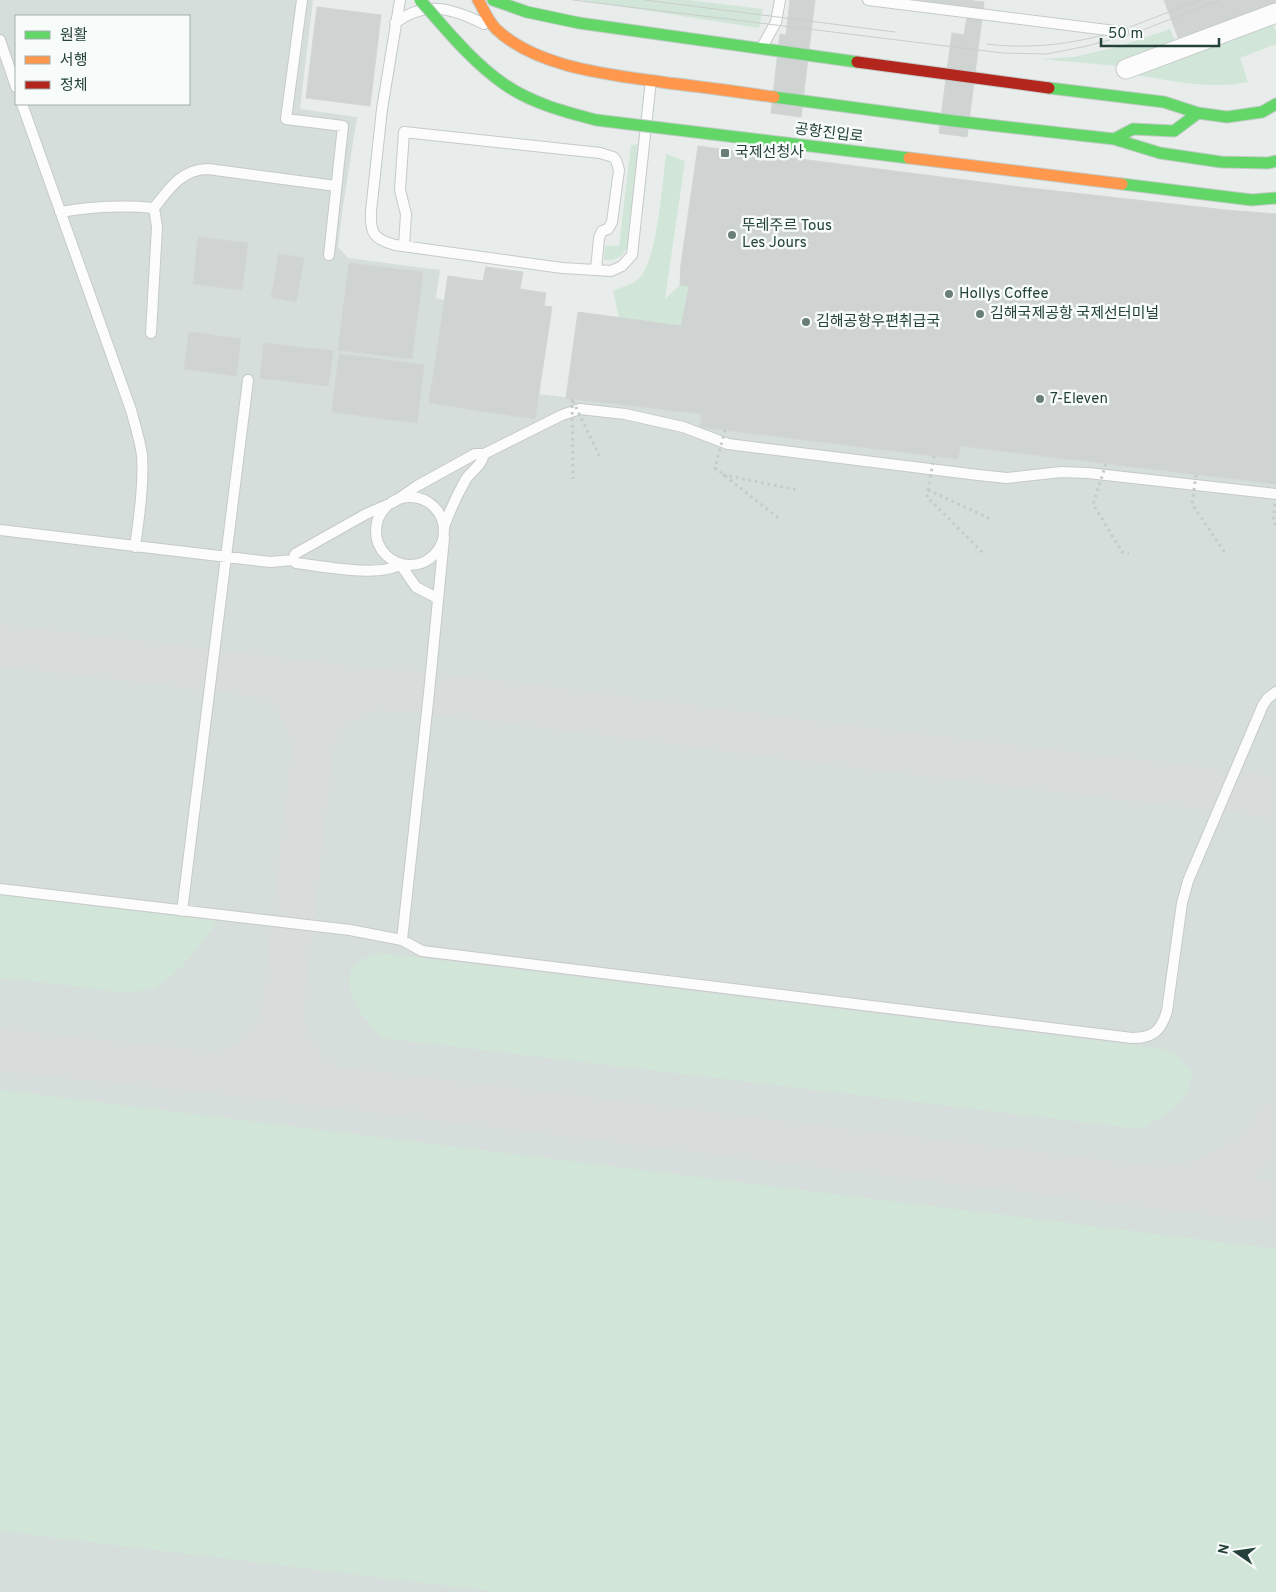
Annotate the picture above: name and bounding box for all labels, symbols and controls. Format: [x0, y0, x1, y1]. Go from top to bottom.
legend [15, 15, 190, 105]
scale bar [1101, 15, 1218, 47]
text: 50 m [1108, 25, 1143, 44]
text: 원활 [60, 27, 88, 46]
text: 서행 [60, 52, 88, 71]
text: 정체 [60, 77, 88, 96]
street label: 공항진입로 [794, 120, 864, 148]
place label: 국제선청사 [735, 144, 804, 163]
marker: 국제선청사 [719, 147, 731, 159]
place label: 뚜레주르 Tous Les Jours [742, 217, 832, 253]
marker: 뚜레주르 Tous Les Jours [726, 229, 738, 241]
place label: Hollys Coffee [959, 285, 1049, 304]
marker: Hollys Coffee [943, 288, 955, 300]
place label: 김해국제공항 국제선터미널 [990, 305, 1159, 324]
marker: 김해국제공항 국제선터미널 [974, 308, 986, 320]
place label: 김해공항우편취급국 [816, 312, 940, 332]
marker: 김해공항우편취급국 [800, 316, 812, 328]
place label: 7-Eleven [1050, 390, 1108, 409]
marker: 7-Eleven [1034, 393, 1046, 405]
north arrow [1211, 1527, 1261, 1577]
text: N [1215, 1543, 1234, 1556]

